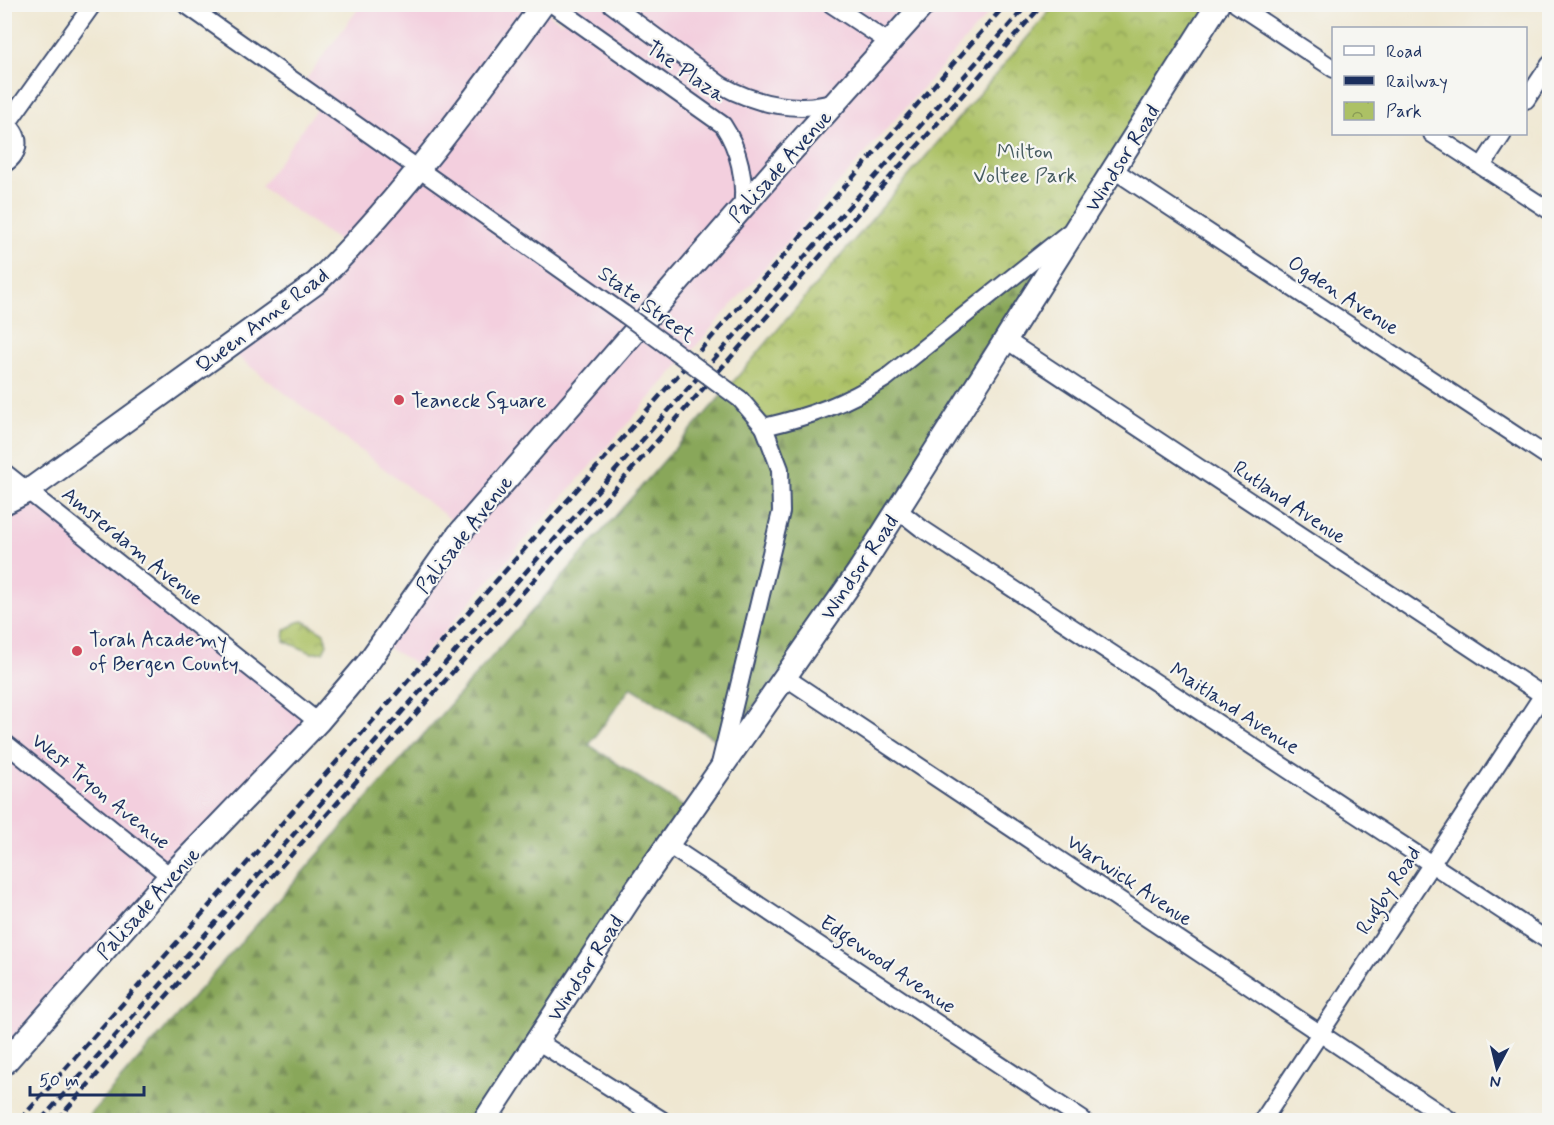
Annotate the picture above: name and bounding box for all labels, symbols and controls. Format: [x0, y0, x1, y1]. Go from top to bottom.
legend [1332, 27, 1527, 135]
street label: The Plaza [640, 34, 731, 110]
text: Road [1386, 40, 1422, 64]
text: Railway [1386, 70, 1448, 94]
street label: Windsor Road [1079, 100, 1167, 218]
text: Park [1386, 100, 1422, 124]
street label: Palisade Avenue [723, 104, 839, 229]
park label: Milton Voltee Park [973, 138, 1077, 190]
street label: Ogden Avenue [1282, 249, 1405, 342]
street label: State Street [592, 260, 701, 350]
street label: Queen Anne Road [191, 262, 335, 380]
place label: Teaneck Square [411, 387, 547, 415]
marker: Teaneck Square [392, 393, 406, 407]
street label: Rutland Avenue [1227, 455, 1352, 551]
street label: Palisade Avenue [410, 470, 520, 600]
street label: Amsterdam Avenue [55, 481, 209, 613]
street label: Windsor Road [814, 509, 905, 626]
place label: Torah Academy of Bergen County [89, 626, 239, 678]
marker: Torah Academy of Bergen County [70, 644, 84, 658]
street label: Maitland Avenue [1164, 656, 1305, 761]
street label: West Tryon Avenue [25, 727, 176, 856]
street label: Warwick Avenue [1061, 828, 1198, 933]
street label: Palisade Avenue [91, 841, 207, 966]
street label: Rugby Road [1350, 841, 1430, 941]
street label: Edgewood Avenue [813, 909, 961, 1022]
street label: Windsor Road [541, 910, 631, 1027]
north arrow [1467, 1038, 1527, 1098]
scale bar [30, 1059, 144, 1097]
text: 50 m [39, 1069, 79, 1093]
text: N [1489, 1070, 1502, 1092]

